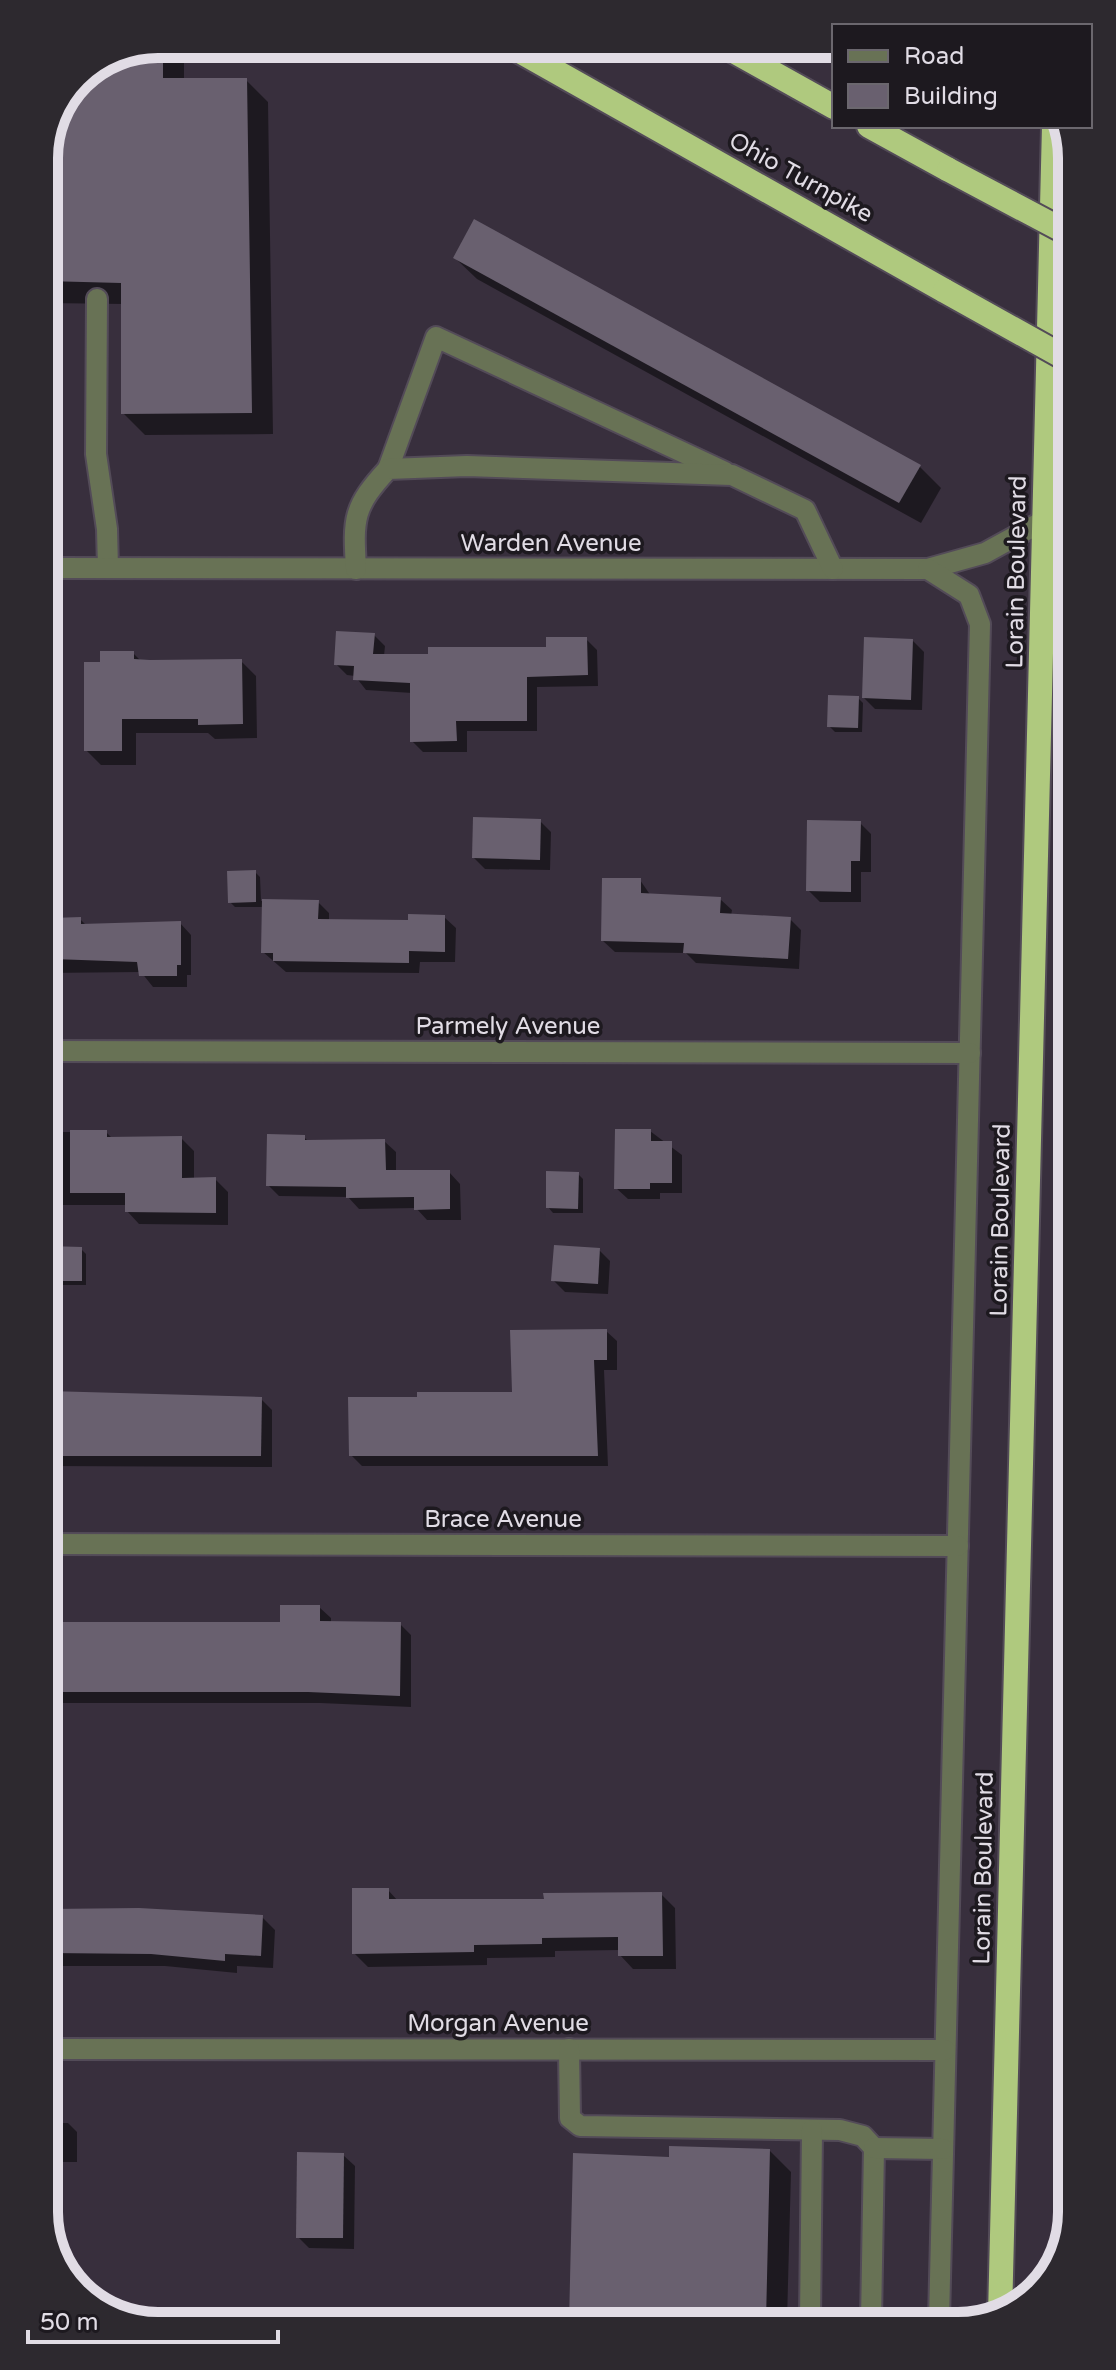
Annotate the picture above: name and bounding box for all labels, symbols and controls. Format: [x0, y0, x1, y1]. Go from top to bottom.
legend [832, 24, 1092, 128]
text: Road [904, 42, 964, 71]
text: Building [904, 82, 998, 111]
street label: Ohio Turnpike [724, 126, 878, 229]
street label: Lorain Boulevard [1000, 475, 1033, 669]
street label: Warden Avenue [460, 529, 642, 558]
street label: Parmely Avenue [416, 1012, 600, 1041]
street label: Lorain Boulevard [984, 1123, 1017, 1317]
street label: Brace Avenue [424, 1505, 582, 1534]
street label: Lorain Boulevard [967, 1771, 1000, 1965]
street label: Morgan Avenue [407, 2009, 589, 2038]
scale bar [28, 2294, 278, 2344]
text: 50 m [40, 2308, 98, 2337]

